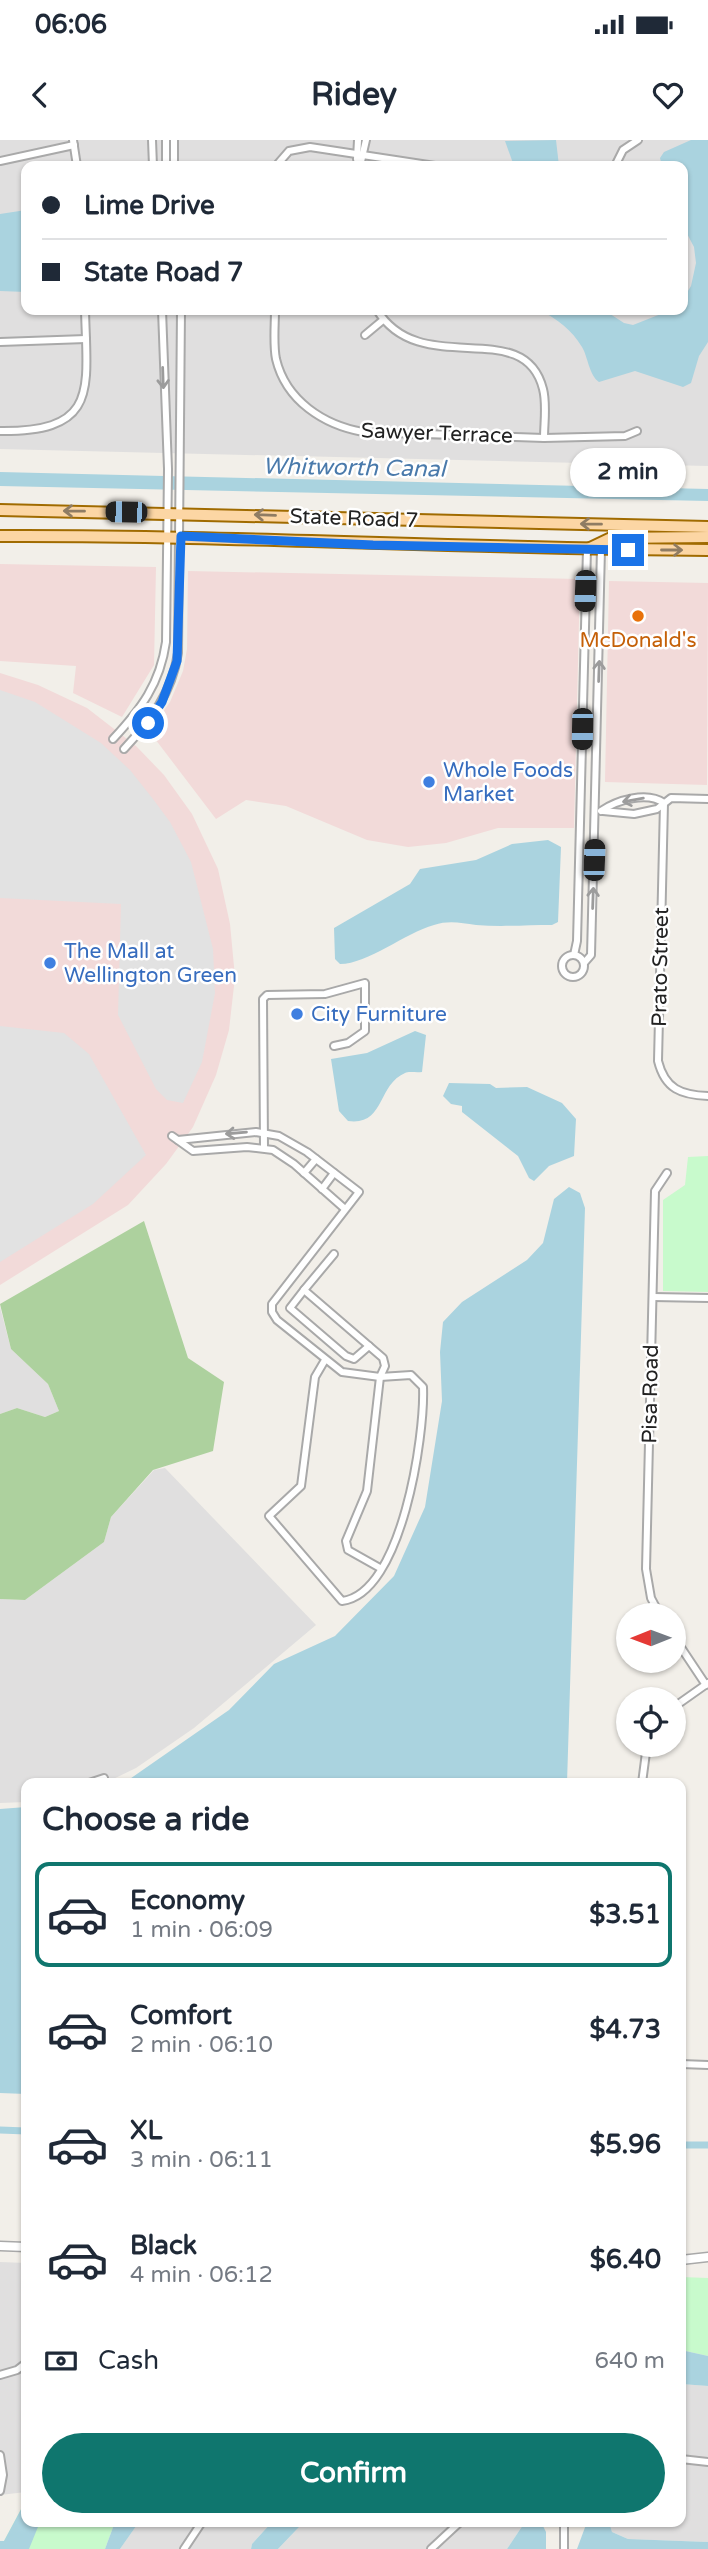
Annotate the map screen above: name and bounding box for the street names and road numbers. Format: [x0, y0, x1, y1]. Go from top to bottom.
street label: Sawyer Terrace [361, 418, 513, 449]
street label: State Road 7 [289, 504, 419, 533]
street label: Prato Street [647, 907, 674, 1027]
street label: Pisa Road [637, 1344, 664, 1444]

